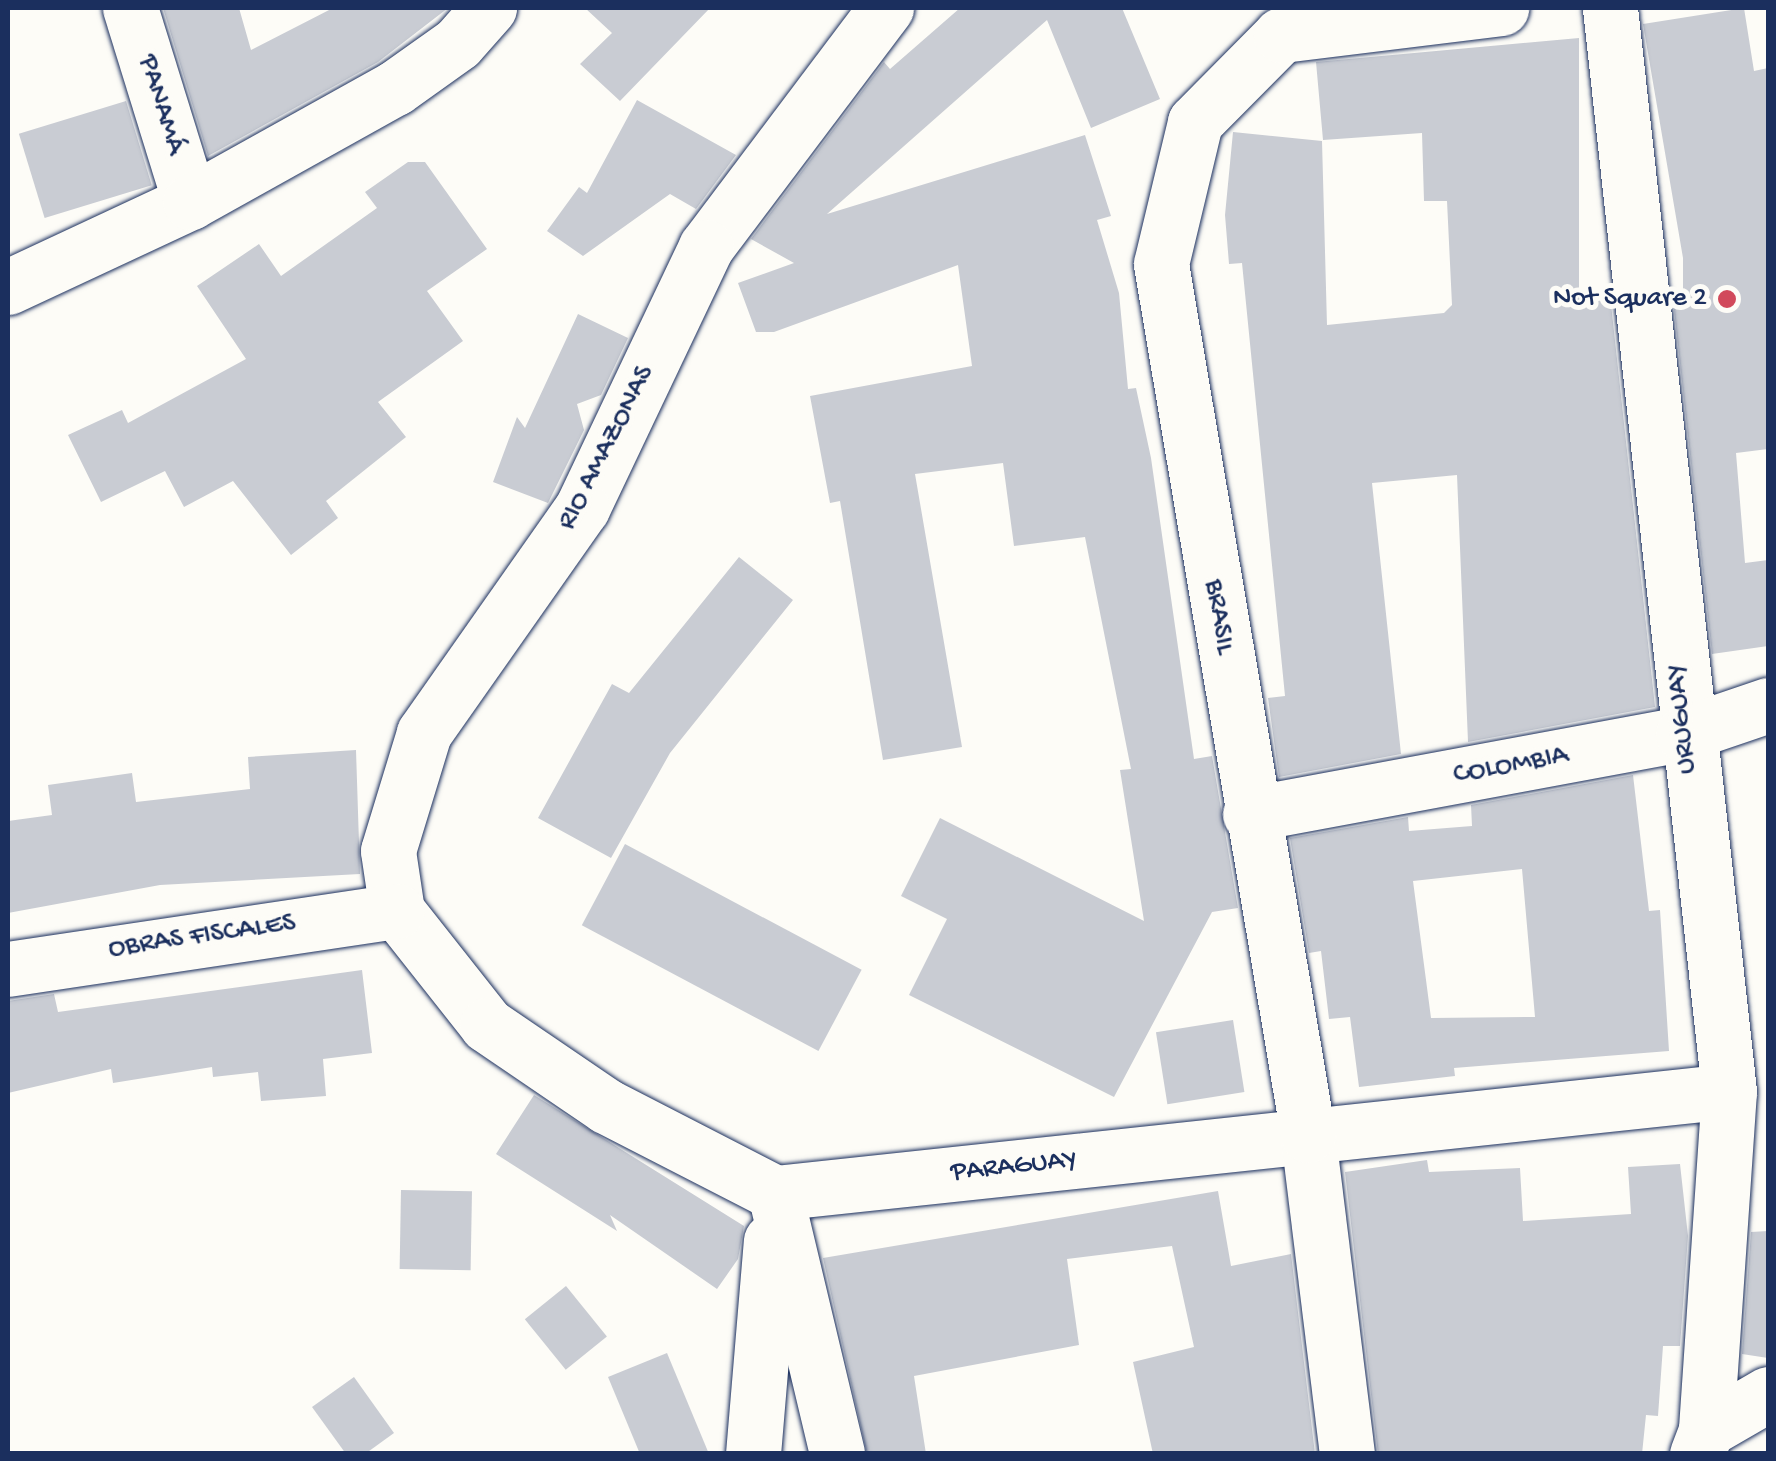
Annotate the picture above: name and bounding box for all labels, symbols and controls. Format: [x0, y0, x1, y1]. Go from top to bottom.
street label: PANAMÁ [129, 51, 191, 159]
place label: Not Square 2 [1553, 282, 1707, 316]
marker: Not Square 2 [1716, 288, 1738, 310]
street label: RIO AMAZONAS [551, 360, 663, 536]
street label: BRASIL [1196, 577, 1240, 657]
street label: URUGUAY [1661, 662, 1705, 776]
street label: COLOMBIA [1451, 739, 1571, 793]
street label: OBRAS FISCALES [106, 907, 298, 967]
street label: PARAGUAY [949, 1144, 1079, 1190]

